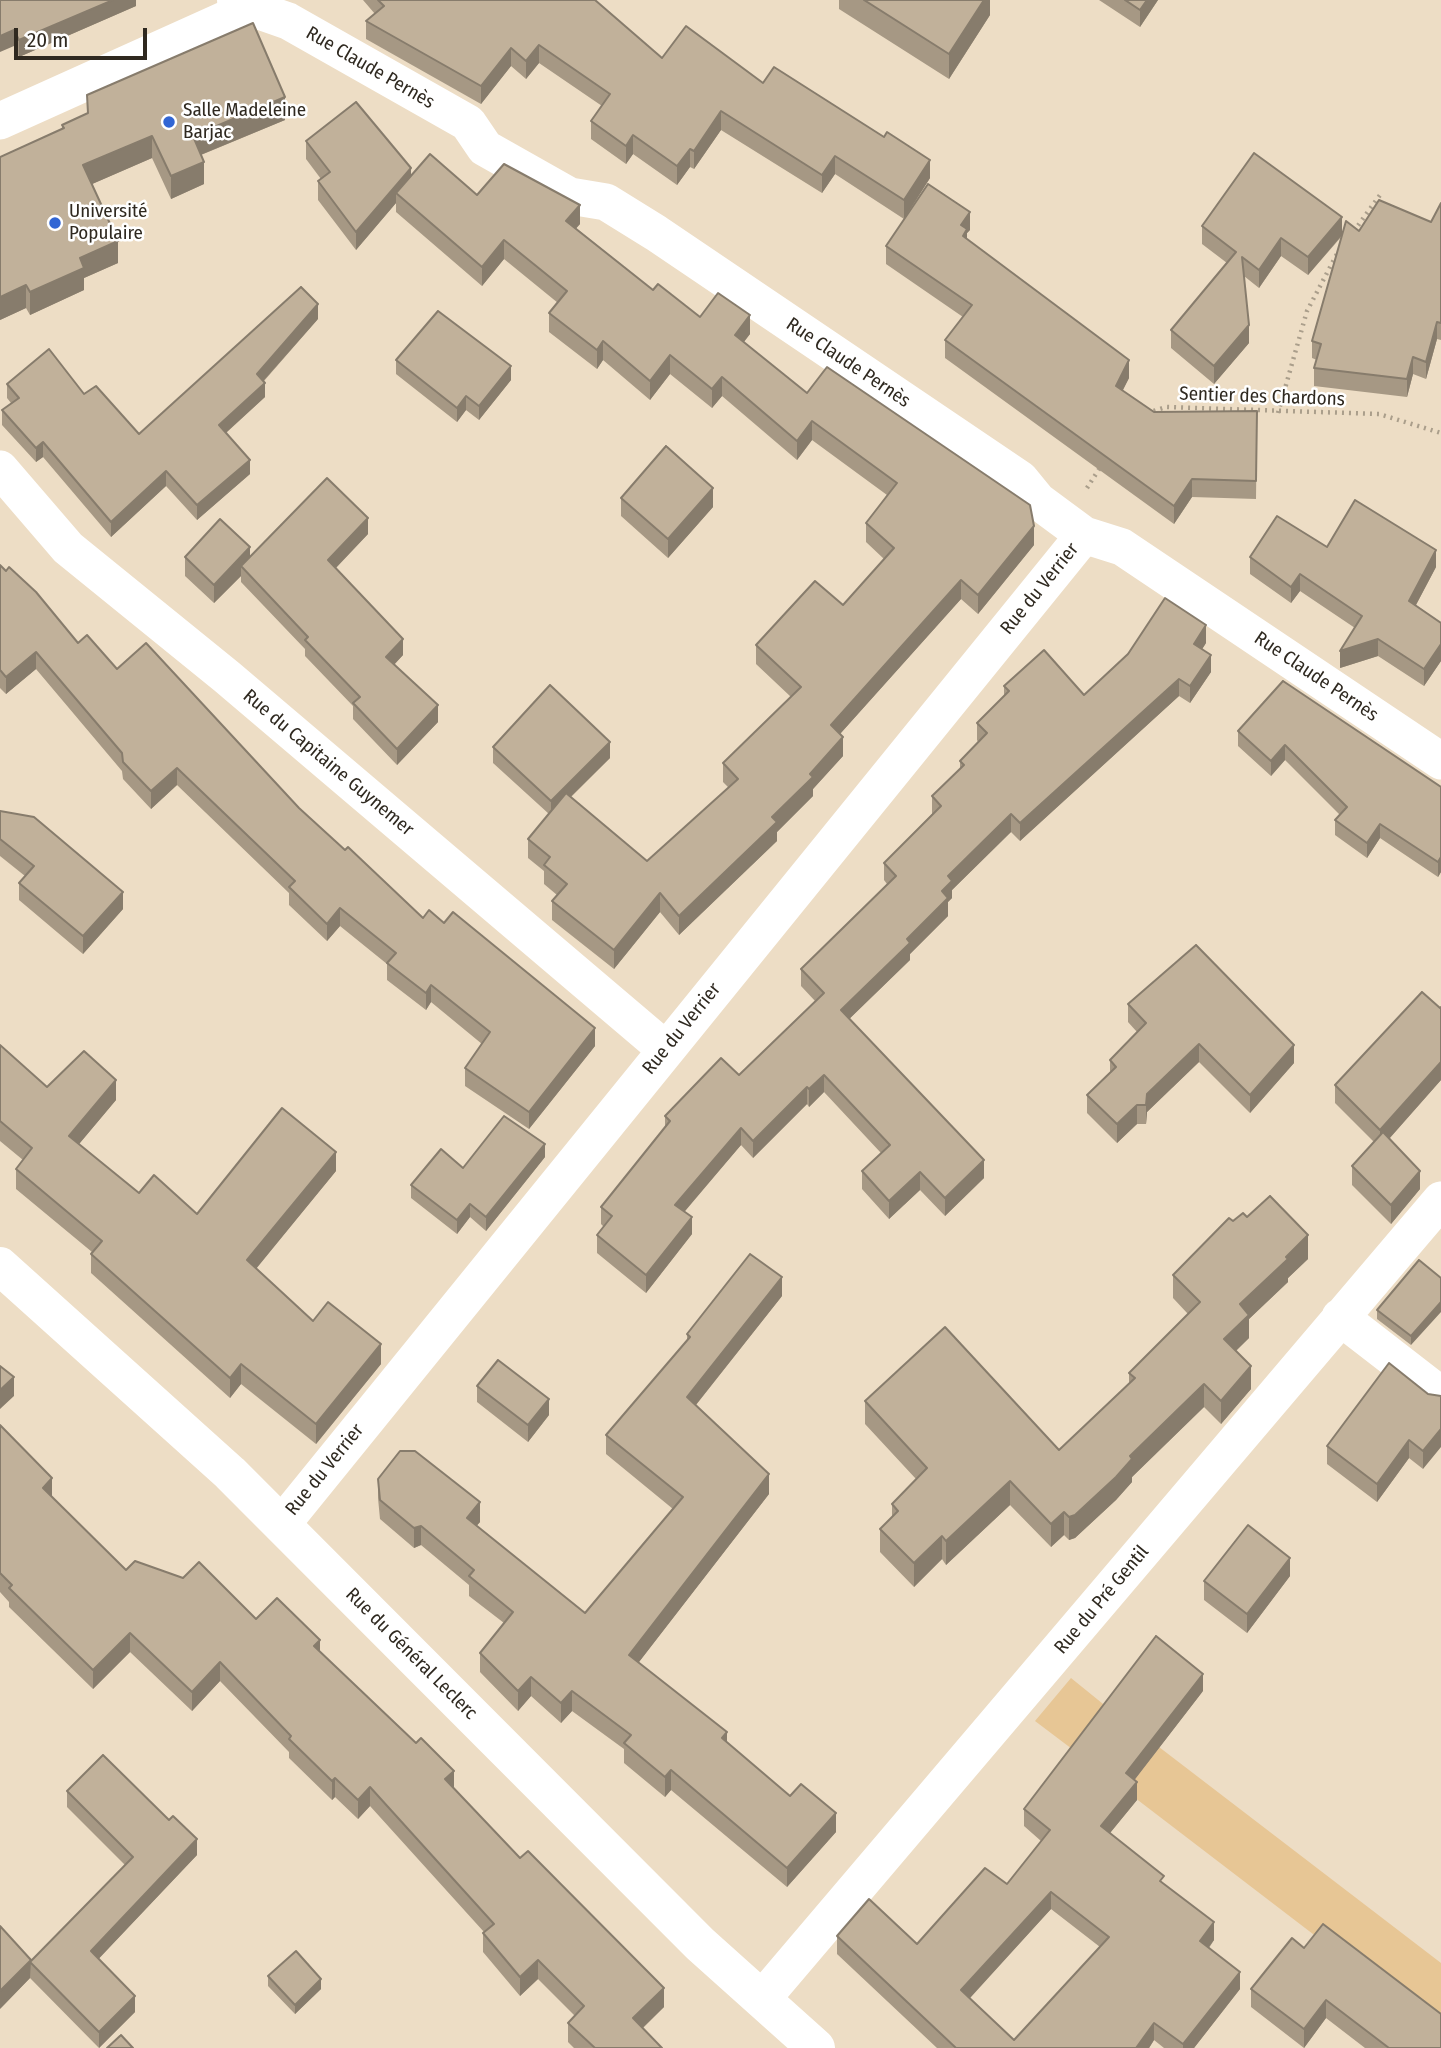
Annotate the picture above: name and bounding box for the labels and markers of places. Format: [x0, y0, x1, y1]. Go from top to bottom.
place label: Salle Madeleine Barjac [183, 100, 306, 144]
marker: Salle Madeleine Barjac [161, 114, 177, 130]
place label: Université Populaire [69, 201, 147, 245]
marker: Université Populaire [47, 215, 63, 231]

